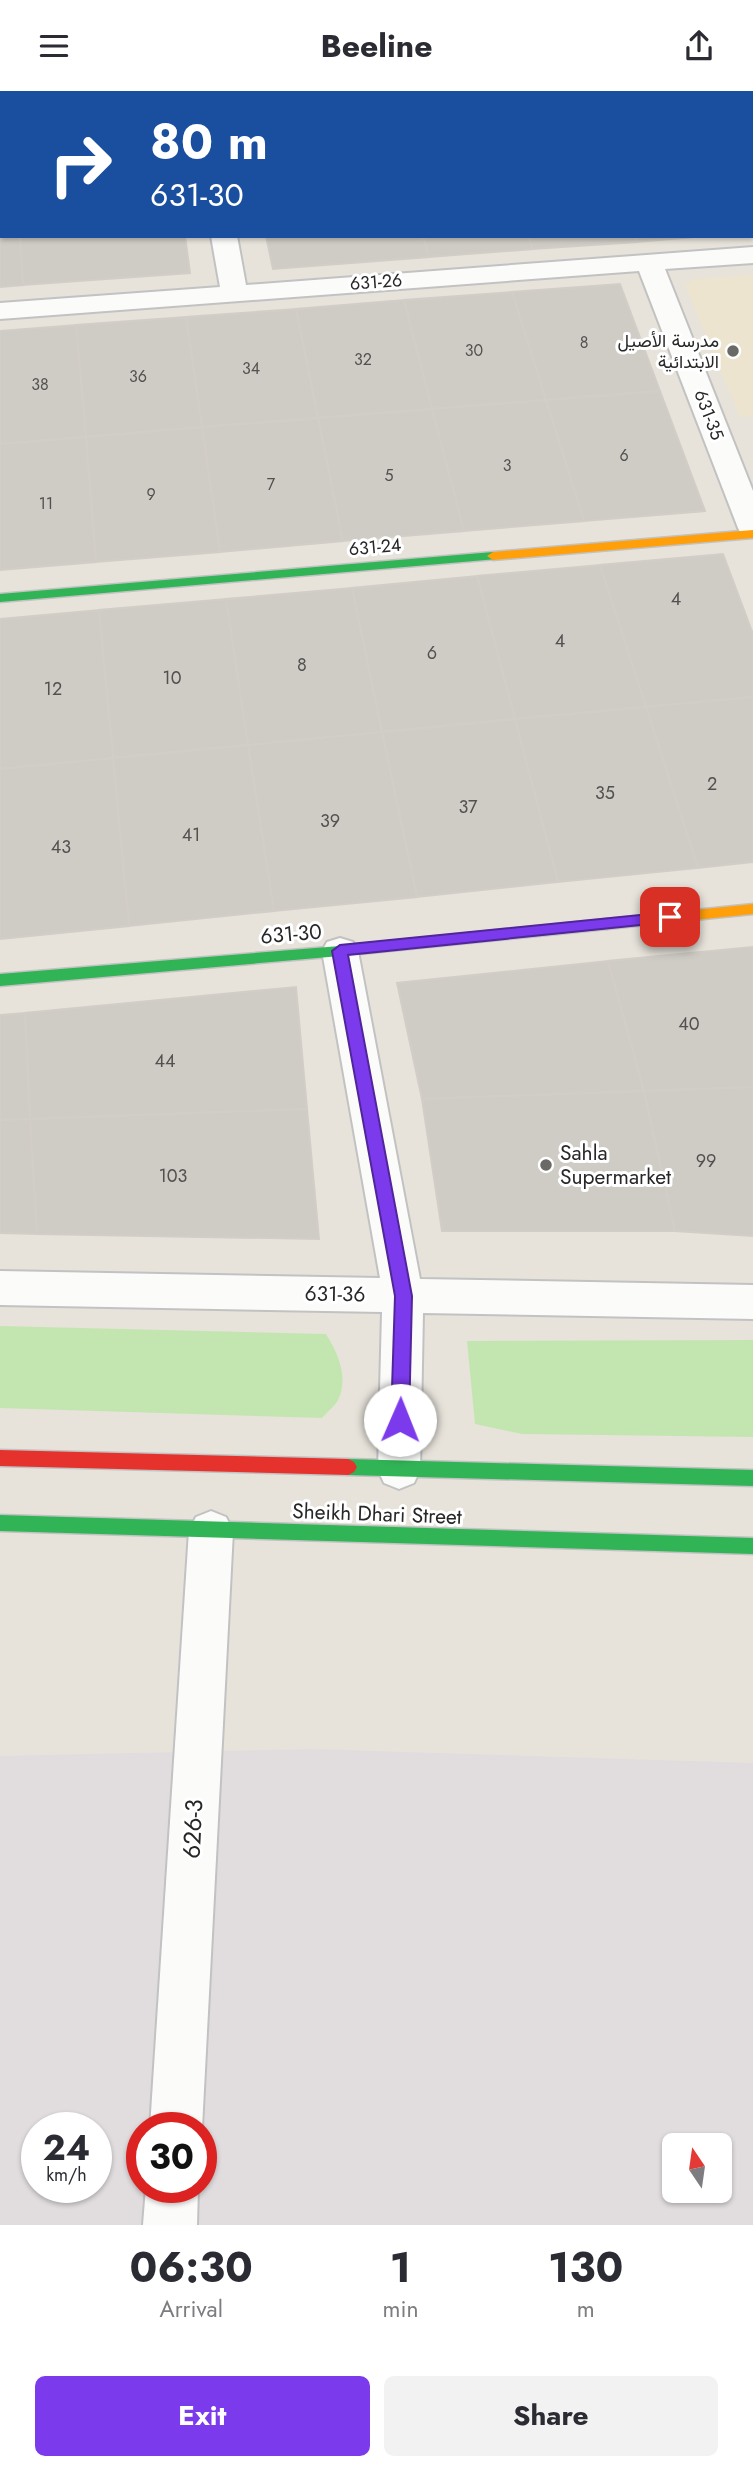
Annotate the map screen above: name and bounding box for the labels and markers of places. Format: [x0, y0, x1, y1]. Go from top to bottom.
place label: مدرسة الأصيل الابتدائية [617, 328, 719, 375]
marker: مدرسة الأصيل الابتدائية [725, 343, 741, 359]
pin [640, 887, 700, 947]
place label: Sahla Supermarket [560, 1138, 671, 1192]
marker: Sahla Supermarket [538, 1157, 554, 1173]

